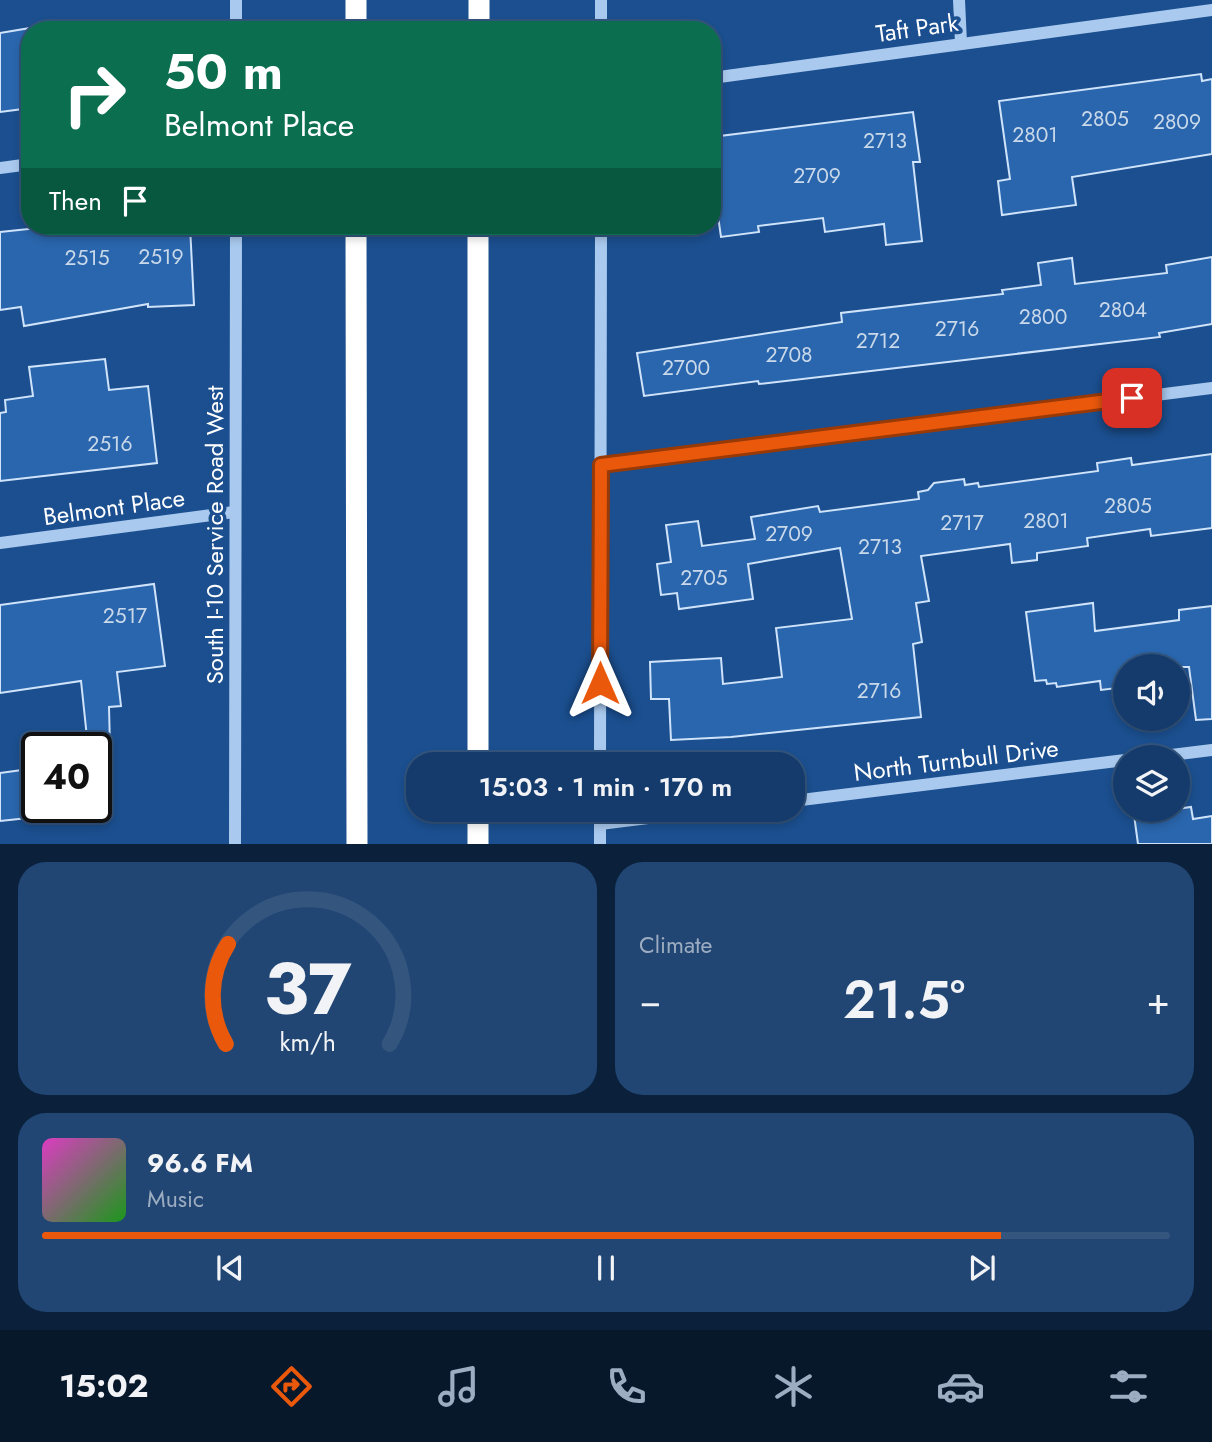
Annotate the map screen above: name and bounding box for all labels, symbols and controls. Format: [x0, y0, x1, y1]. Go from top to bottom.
street label: Taft Park [874, 5, 961, 51]
text: 50 m [164, 37, 283, 107]
icon: right [49, 49, 140, 140]
text: Belmont Place [164, 102, 354, 148]
house number: 2805 [1081, 104, 1129, 134]
house number: 2809 [1153, 107, 1201, 137]
house number: 2801 [1012, 120, 1058, 150]
house number: 2713 [863, 126, 907, 156]
house number: 2709 [793, 161, 841, 191]
text: Then [49, 182, 102, 220]
icon: arrive [116, 182, 154, 220]
house number: 2519 [138, 242, 184, 272]
house number: 2515 [64, 243, 110, 273]
house number: 2804 [1099, 295, 1147, 325]
house number: 2800 [1019, 302, 1067, 332]
house number: 2716 [935, 314, 979, 344]
house number: 2712 [856, 326, 900, 356]
house number: 2708 [765, 340, 813, 370]
house number: 2700 [662, 353, 710, 383]
pin [1102, 368, 1162, 428]
icon: arrive [1113, 379, 1151, 417]
street label: South I-10 Service Road West [197, 385, 232, 684]
house number: 2516 [87, 429, 133, 459]
street label: Belmont Place [41, 480, 187, 534]
house number: 2805 [1104, 491, 1152, 521]
house number: 2801 [1023, 506, 1069, 536]
house number: 2717 [940, 508, 984, 538]
house number: 2709 [765, 519, 813, 549]
house number: 2713 [858, 532, 902, 562]
house number: 2705 [680, 563, 728, 593]
house number: 2517 [103, 601, 147, 631]
position arrow [563, 646, 637, 720]
map controls [1113, 654, 1190, 822]
button: sound [1113, 654, 1190, 731]
house number: 2716 [857, 676, 901, 706]
street label: North Turnbull Drive [852, 730, 1060, 790]
speed limit sign: 40 [21, 732, 112, 823]
button: layers [1113, 745, 1190, 822]
text: 15:03 · 1 min · 170 m [479, 768, 732, 806]
text: Climate [639, 928, 712, 962]
text: 37 [263, 937, 352, 1042]
text: 21.5° [843, 962, 965, 1038]
text: − [639, 973, 661, 1028]
text: + [1147, 973, 1170, 1028]
text: km/h [279, 1024, 336, 1060]
text: 96.6 FM [147, 1144, 253, 1182]
text: Music [147, 1182, 204, 1216]
icon: previous [211, 1249, 249, 1287]
icon: pause [587, 1249, 625, 1287]
icon: next [963, 1249, 1001, 1287]
icon: directions [267, 1362, 316, 1411]
icon: music [434, 1362, 483, 1411]
icon: phone [602, 1362, 651, 1411]
icon: climate [769, 1362, 818, 1411]
icon: car [936, 1362, 985, 1411]
icon: filters [1104, 1362, 1153, 1411]
text: 15:02 [59, 1363, 149, 1409]

